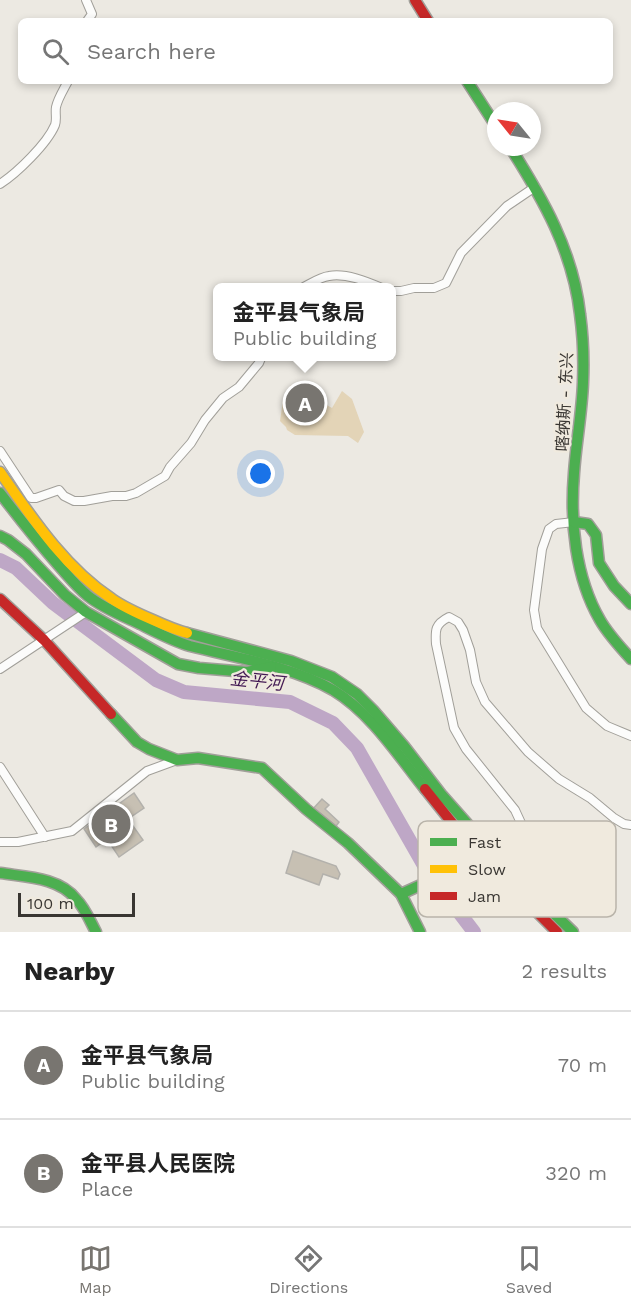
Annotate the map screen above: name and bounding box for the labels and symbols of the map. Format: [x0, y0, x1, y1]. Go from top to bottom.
north arrow [487, 102, 541, 156]
street label: 喀纳斯 - 东兴 [552, 352, 577, 452]
pin: A [286, 380, 324, 426]
your location [246, 459, 275, 488]
water label: 金平河 [229, 667, 288, 694]
pin: B [92, 802, 130, 846]
legend [418, 821, 616, 917]
text: Fast [468, 833, 501, 852]
text: Slow [468, 860, 506, 879]
text: Jam [468, 887, 501, 906]
scale bar [18, 890, 135, 918]

